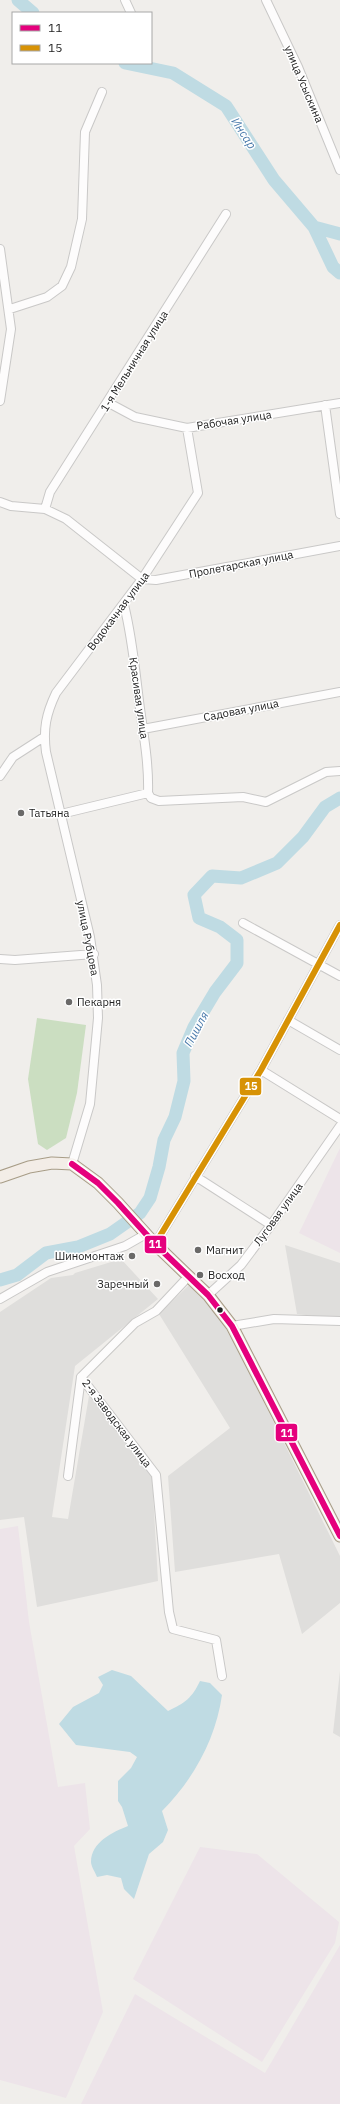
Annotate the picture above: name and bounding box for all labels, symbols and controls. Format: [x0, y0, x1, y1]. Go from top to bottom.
legend [12, 12, 152, 64]
text: 11 [48, 20, 62, 35]
text: 15 [48, 40, 62, 55]
street label: улица Усыскина [281, 43, 327, 125]
water label: Инсар [228, 114, 260, 152]
street label: 1-я Мельничная улица [97, 308, 171, 414]
street label: Рабочая улица [196, 407, 273, 433]
street label: Пролетарская улица [188, 547, 294, 581]
street label: Водокачная улица [84, 569, 152, 653]
street label: Красивая улица [126, 656, 152, 740]
street label: Садовая улица [202, 696, 280, 724]
place label: Татьяна [29, 806, 69, 820]
marker: Татьяна [16, 808, 26, 818]
street label: улица Рубцова [74, 899, 102, 977]
place label: Пекарня [77, 995, 121, 1009]
marker: Пекарня [64, 997, 74, 1007]
water label: Пишля [181, 1009, 211, 1049]
line badge: 15 [239, 1077, 262, 1096]
text: 15 [244, 1079, 258, 1093]
street label: Луговая улица [250, 1180, 306, 1248]
line badge: 11 [144, 1235, 167, 1254]
text: 11 [148, 1237, 162, 1251]
place label: Магнит [206, 1243, 244, 1257]
marker: Магнит [193, 1245, 203, 1255]
place label: Шиномонтаж [55, 1249, 125, 1263]
marker: Шиномонтаж [127, 1251, 137, 1261]
place label: Восход [208, 1268, 245, 1282]
marker: Восход [195, 1270, 205, 1280]
place label: Заречный [97, 1277, 149, 1291]
marker: Заречный [152, 1279, 162, 1289]
unlabelled marker [215, 1305, 225, 1315]
street label: 2-я Заводская улица [79, 1376, 155, 1470]
line badge: 11 [275, 1423, 298, 1442]
text: 11 [280, 1426, 294, 1440]

